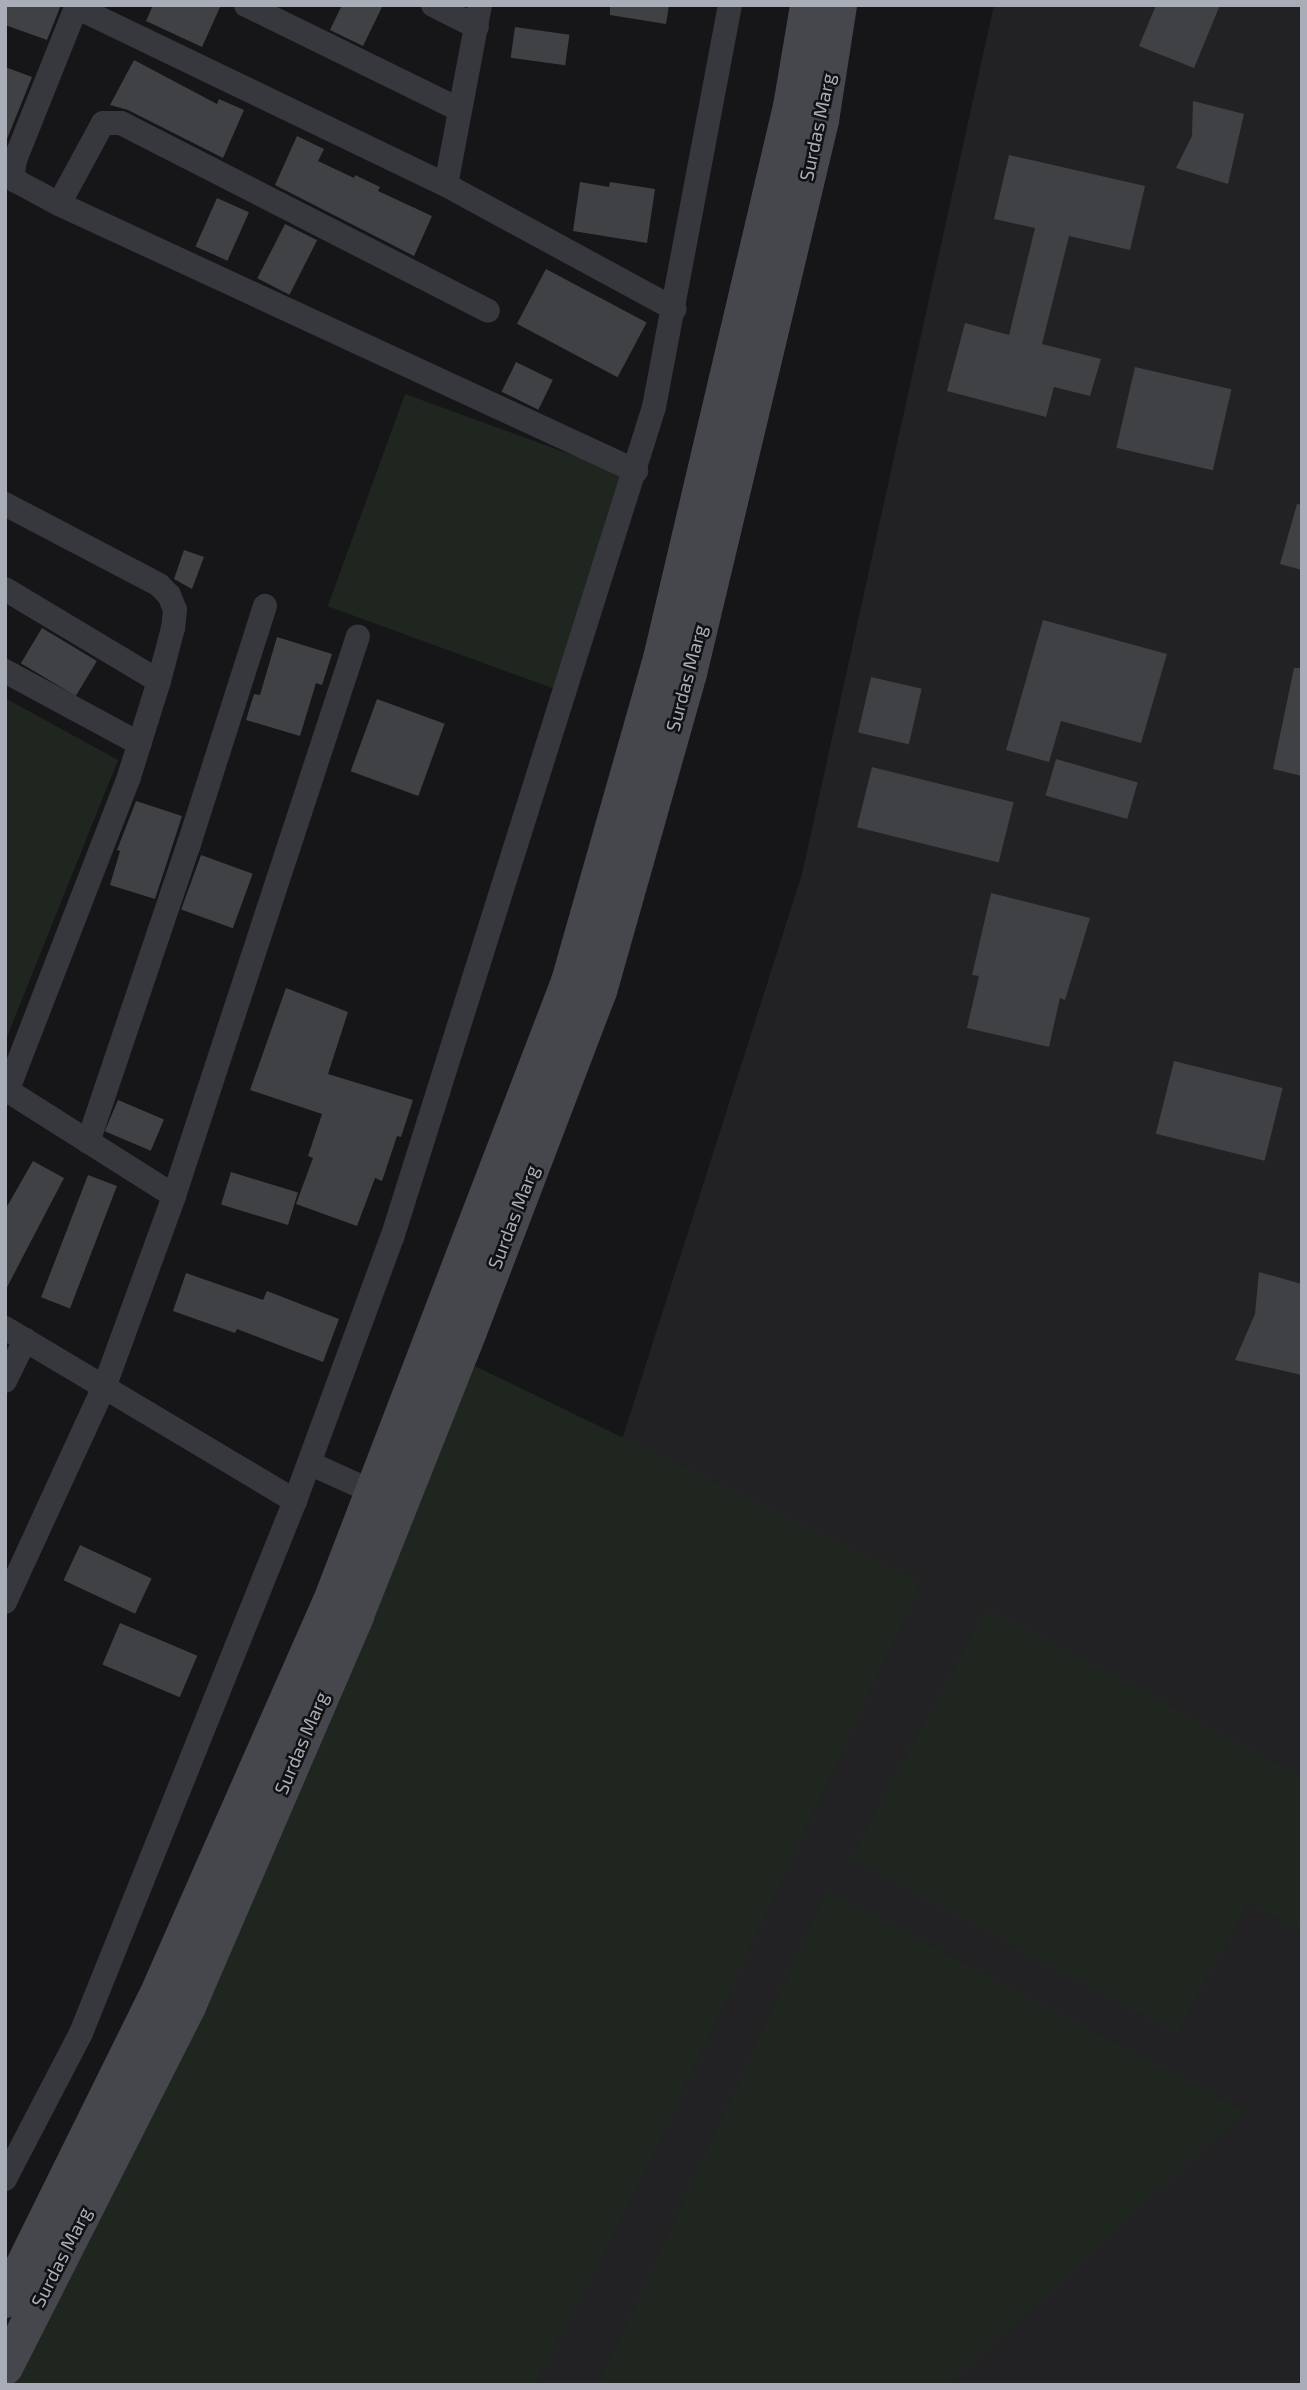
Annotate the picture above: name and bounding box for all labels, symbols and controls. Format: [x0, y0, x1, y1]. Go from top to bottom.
street label: Surdas Marg [794, 71, 840, 183]
street label: Surdas Marg [661, 622, 711, 734]
street label: Surdas Marg [483, 1162, 543, 1272]
street label: Surdas Marg [269, 1688, 333, 1798]
street label: Surdas Marg [26, 2203, 96, 2311]

